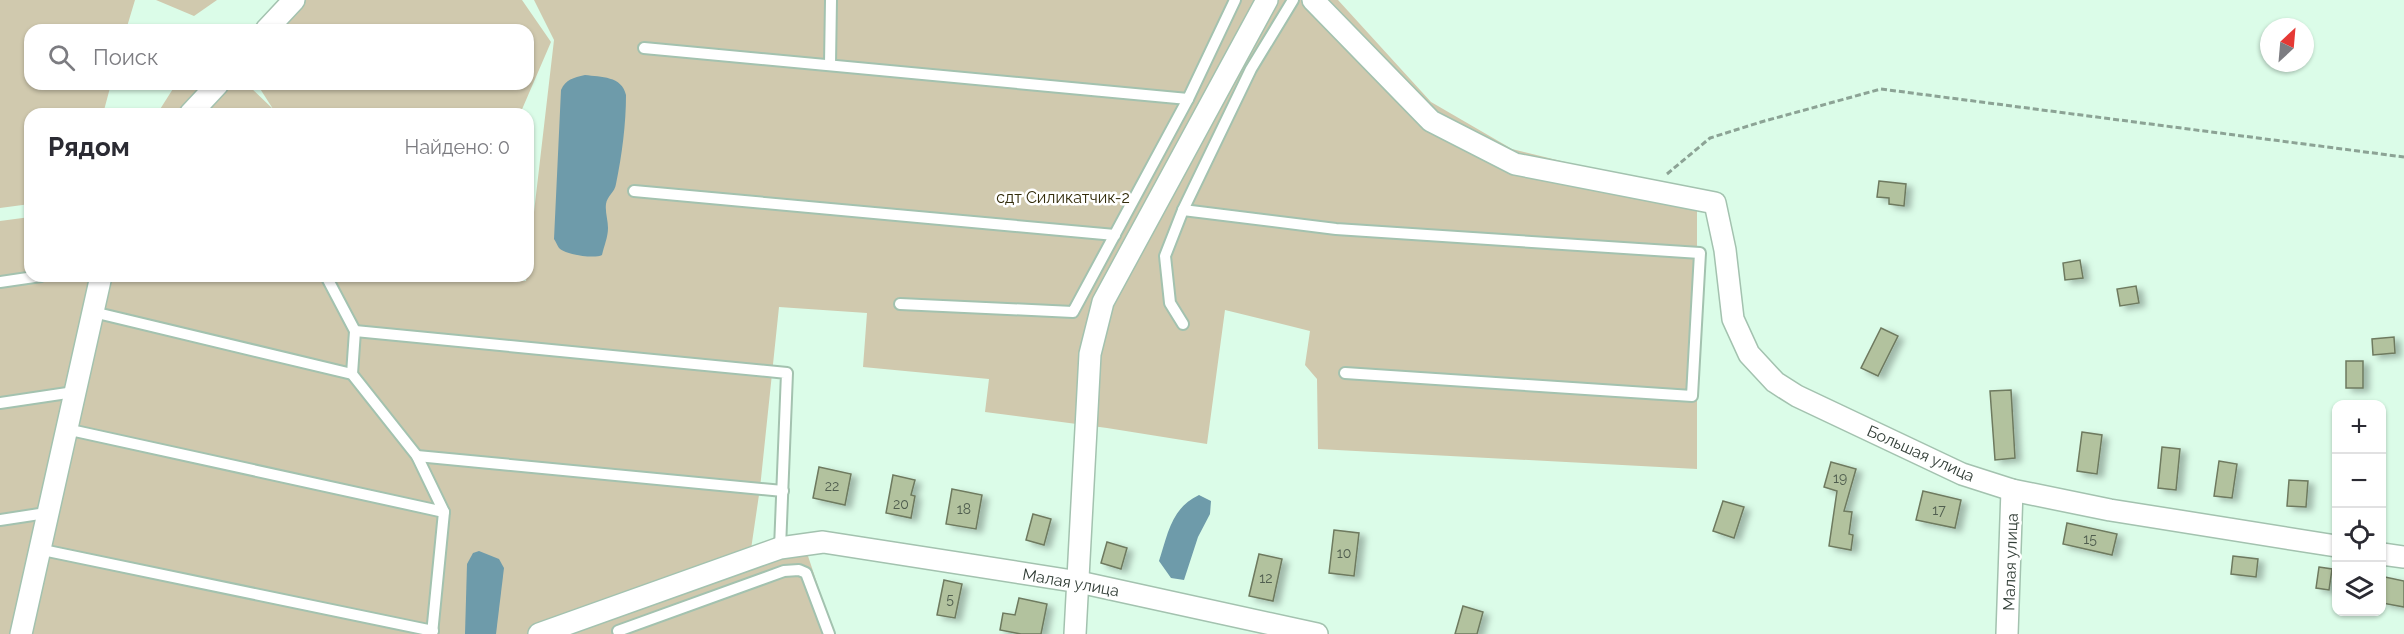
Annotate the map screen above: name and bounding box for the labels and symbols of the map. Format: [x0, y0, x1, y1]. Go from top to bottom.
north arrow [2260, 18, 2314, 72]
park label: сдт Силикатчик-2 [996, 188, 1130, 207]
street label: Большая улица [1864, 421, 1977, 486]
house number: 19 [1833, 470, 1847, 486]
house number: 22 [825, 478, 839, 494]
house number: 20 [893, 496, 909, 512]
house number: 18 [957, 501, 971, 517]
house number: 17 [1932, 502, 1946, 518]
street label: Малая улица [1999, 513, 2022, 611]
house number: 15 [2083, 531, 2097, 547]
house number: 10 [1337, 545, 1351, 561]
street label: Малая улица [1021, 565, 1121, 600]
house number: 12 [1259, 570, 1273, 586]
house number: 5 [946, 591, 954, 607]

